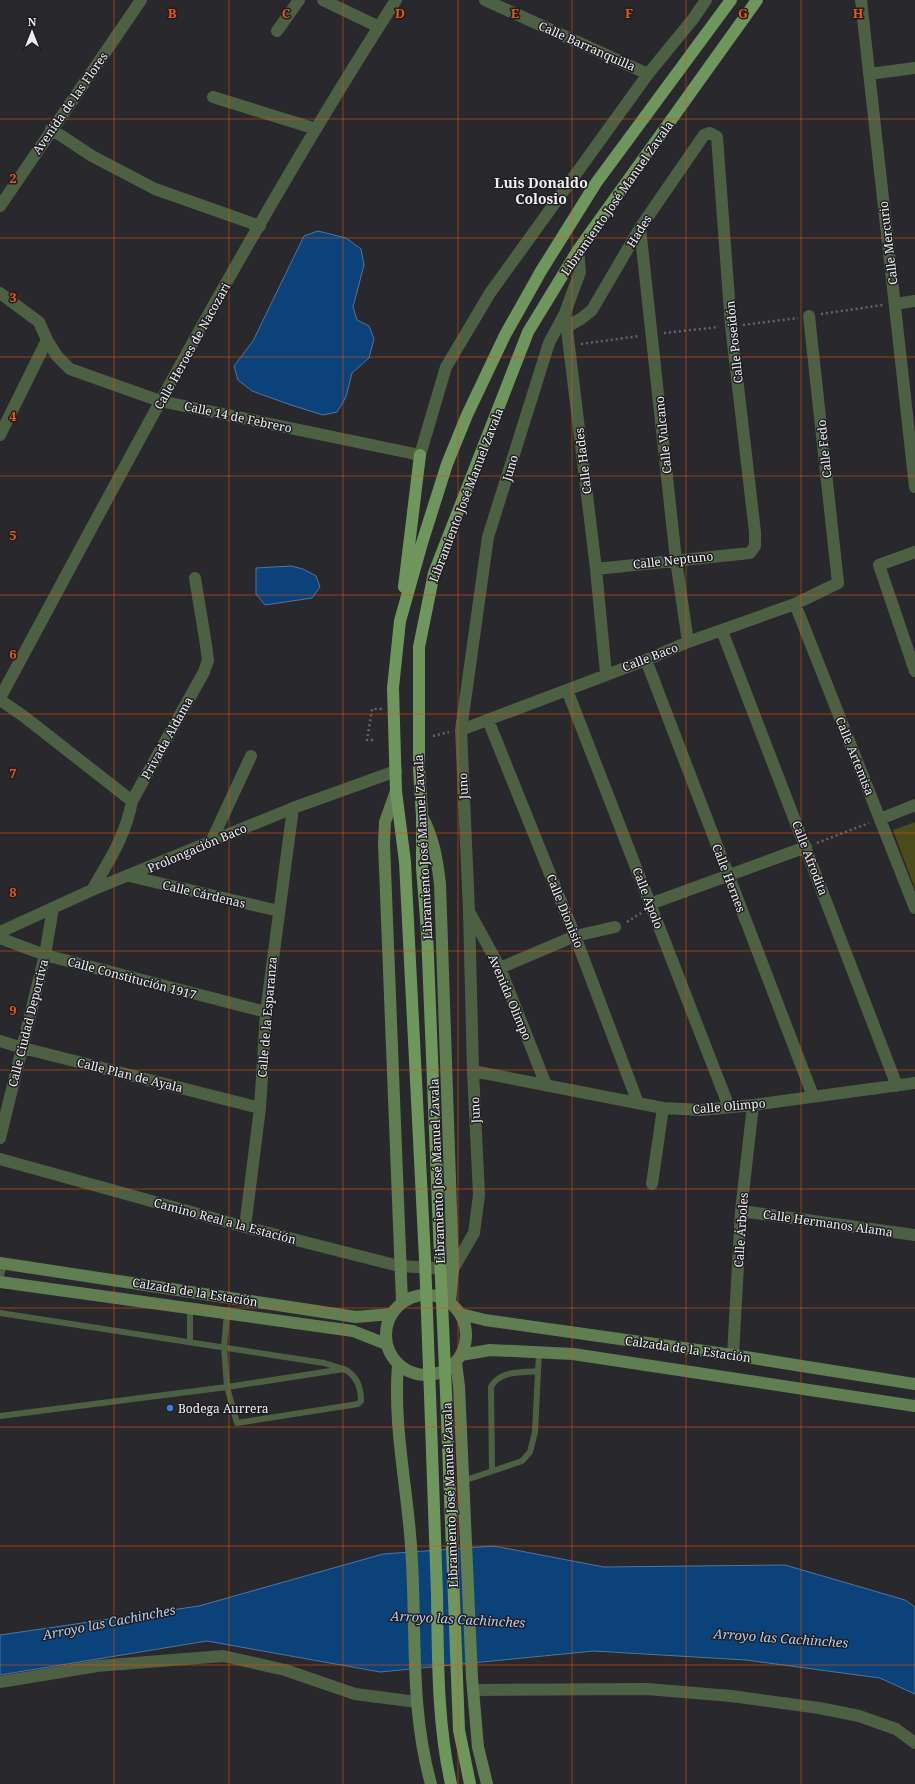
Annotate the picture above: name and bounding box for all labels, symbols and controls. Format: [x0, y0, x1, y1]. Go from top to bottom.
text: B [168, 4, 177, 22]
text: C [282, 4, 291, 22]
text: D [395, 4, 405, 22]
text: E [511, 4, 520, 22]
text: F [625, 4, 633, 22]
text: G [738, 4, 748, 22]
text: H [853, 4, 864, 22]
north arrow [12, 12, 52, 52]
text: N [28, 14, 37, 29]
street label: Calle Barranquilla [536, 17, 638, 75]
street label: Avenida de las Flores [28, 49, 112, 157]
street label: Libramiento José Manuel Zavala [557, 117, 677, 279]
text: 2 [9, 169, 17, 187]
district label: Luis Donaldo Colosio [494, 173, 588, 208]
street label: Calle Mercurio [874, 200, 902, 286]
street label: Hades [622, 211, 656, 251]
street label: Calle Heroes de Nacozari [150, 279, 234, 412]
text: 3 [9, 288, 17, 306]
street label: Calle Poseidón [721, 300, 747, 384]
street label: Calle Vulcano [650, 395, 676, 475]
street label: Calle 14 de Febrero [183, 397, 293, 437]
street label: Libramiento José Manuel Zavala [425, 405, 507, 585]
text: 4 [9, 407, 17, 425]
street label: Calle Fedo [812, 419, 836, 479]
street label: Calle Hades [571, 427, 595, 495]
street label: Juno [498, 453, 522, 484]
text: 5 [9, 526, 17, 544]
street label: Calle Neptuno [632, 547, 714, 573]
street label: Calle Baco [620, 639, 680, 675]
text: 6 [9, 645, 17, 663]
street label: Privada Aldama [137, 693, 197, 782]
street label: Calle Artemisa [832, 714, 879, 798]
street label: Libramiento José Manuel Zavala [410, 754, 436, 940]
text: 7 [9, 764, 17, 782]
street label: Juno [454, 772, 472, 801]
street label: Calle Afrodita [788, 818, 832, 898]
street label: Prolongación Baco [145, 819, 249, 877]
street label: Calle Hernes [708, 841, 750, 915]
street label: Calle Apolo [629, 865, 668, 931]
street label: Calle Dionisio [542, 871, 588, 951]
street label: Calle Cárdenas [161, 876, 247, 912]
text: 8 [9, 883, 17, 901]
street label: Avenida Olimpo [484, 951, 536, 1043]
street label: Calle Constitución 1917 [66, 953, 199, 1003]
street label: Calle de la Esparanza [253, 956, 281, 1078]
street label: Calle Ciudad Deportiva [4, 957, 52, 1089]
text: 9 [9, 1001, 17, 1019]
street label: Calle Plan de Ayala [75, 1054, 185, 1096]
street label: Libramiento José Manuel Zavala [425, 1078, 449, 1264]
street label: Calle Olimpo [692, 1094, 766, 1118]
street label: Juno [466, 1096, 484, 1125]
street label: Calle Árboles [730, 1192, 752, 1268]
street label: Camino Real a la Estación [152, 1194, 298, 1248]
street label: Calle Hermanos Alama [762, 1205, 894, 1241]
street label: Calzada de la Estación [131, 1274, 259, 1310]
street label: Calzada de la Estación [624, 1332, 752, 1366]
place label: Bodega Aurrera [178, 1400, 269, 1417]
street label: Libramiento José Manuel Zavala [438, 1402, 462, 1588]
marker: Bodega Aurrera [165, 1403, 175, 1413]
water label: Arroyo las Cachinches [40, 1600, 177, 1644]
water label: Arroyo las Cachinches [389, 1606, 526, 1632]
water label: Arroyo las Cachinches [712, 1624, 849, 1652]

